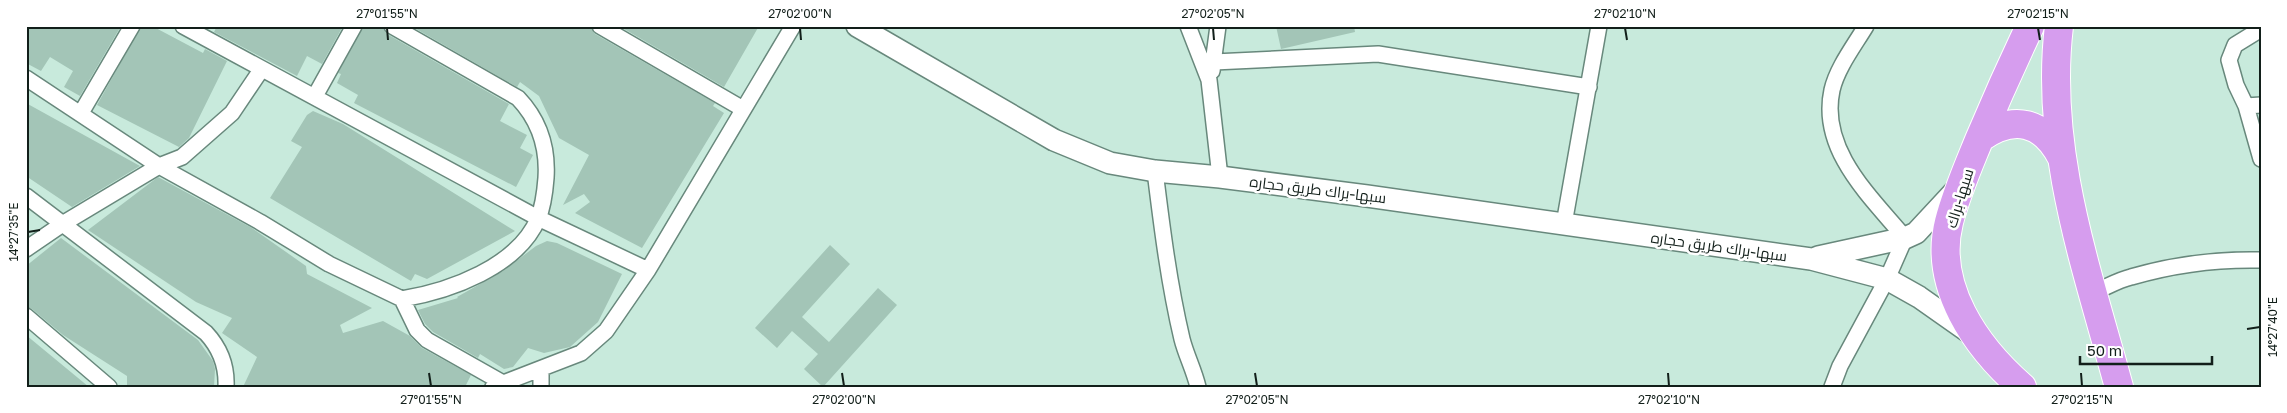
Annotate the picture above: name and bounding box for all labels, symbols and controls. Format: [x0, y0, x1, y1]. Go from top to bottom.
text: 27°01'55"N [356, 6, 418, 21]
text: 27°02'00"N [768, 6, 832, 21]
text: 27°02'05"N [1181, 6, 1245, 21]
text: 27°02'10"N [1594, 6, 1656, 21]
text: 27°02'15"N [2007, 6, 2069, 21]
street label: سبها-براك [1941, 166, 1978, 230]
street label: سبها-براك طريق حجاره [1248, 172, 1387, 208]
text: 14°27'35"E [6, 202, 21, 262]
street label: سبها-براك طريق حجاره [1649, 228, 1788, 266]
text: 14°27'40"E [2265, 297, 2280, 357]
scale bar [2080, 333, 2212, 365]
text: 50 m [2087, 341, 2122, 359]
text: 27°01'55"N [400, 392, 462, 407]
text: 27°02'00"N [812, 392, 876, 407]
text: 27°02'05"N [1225, 392, 1289, 407]
text: 27°02'10"N [1638, 392, 1700, 407]
text: 27°02'15"N [2051, 392, 2113, 407]

